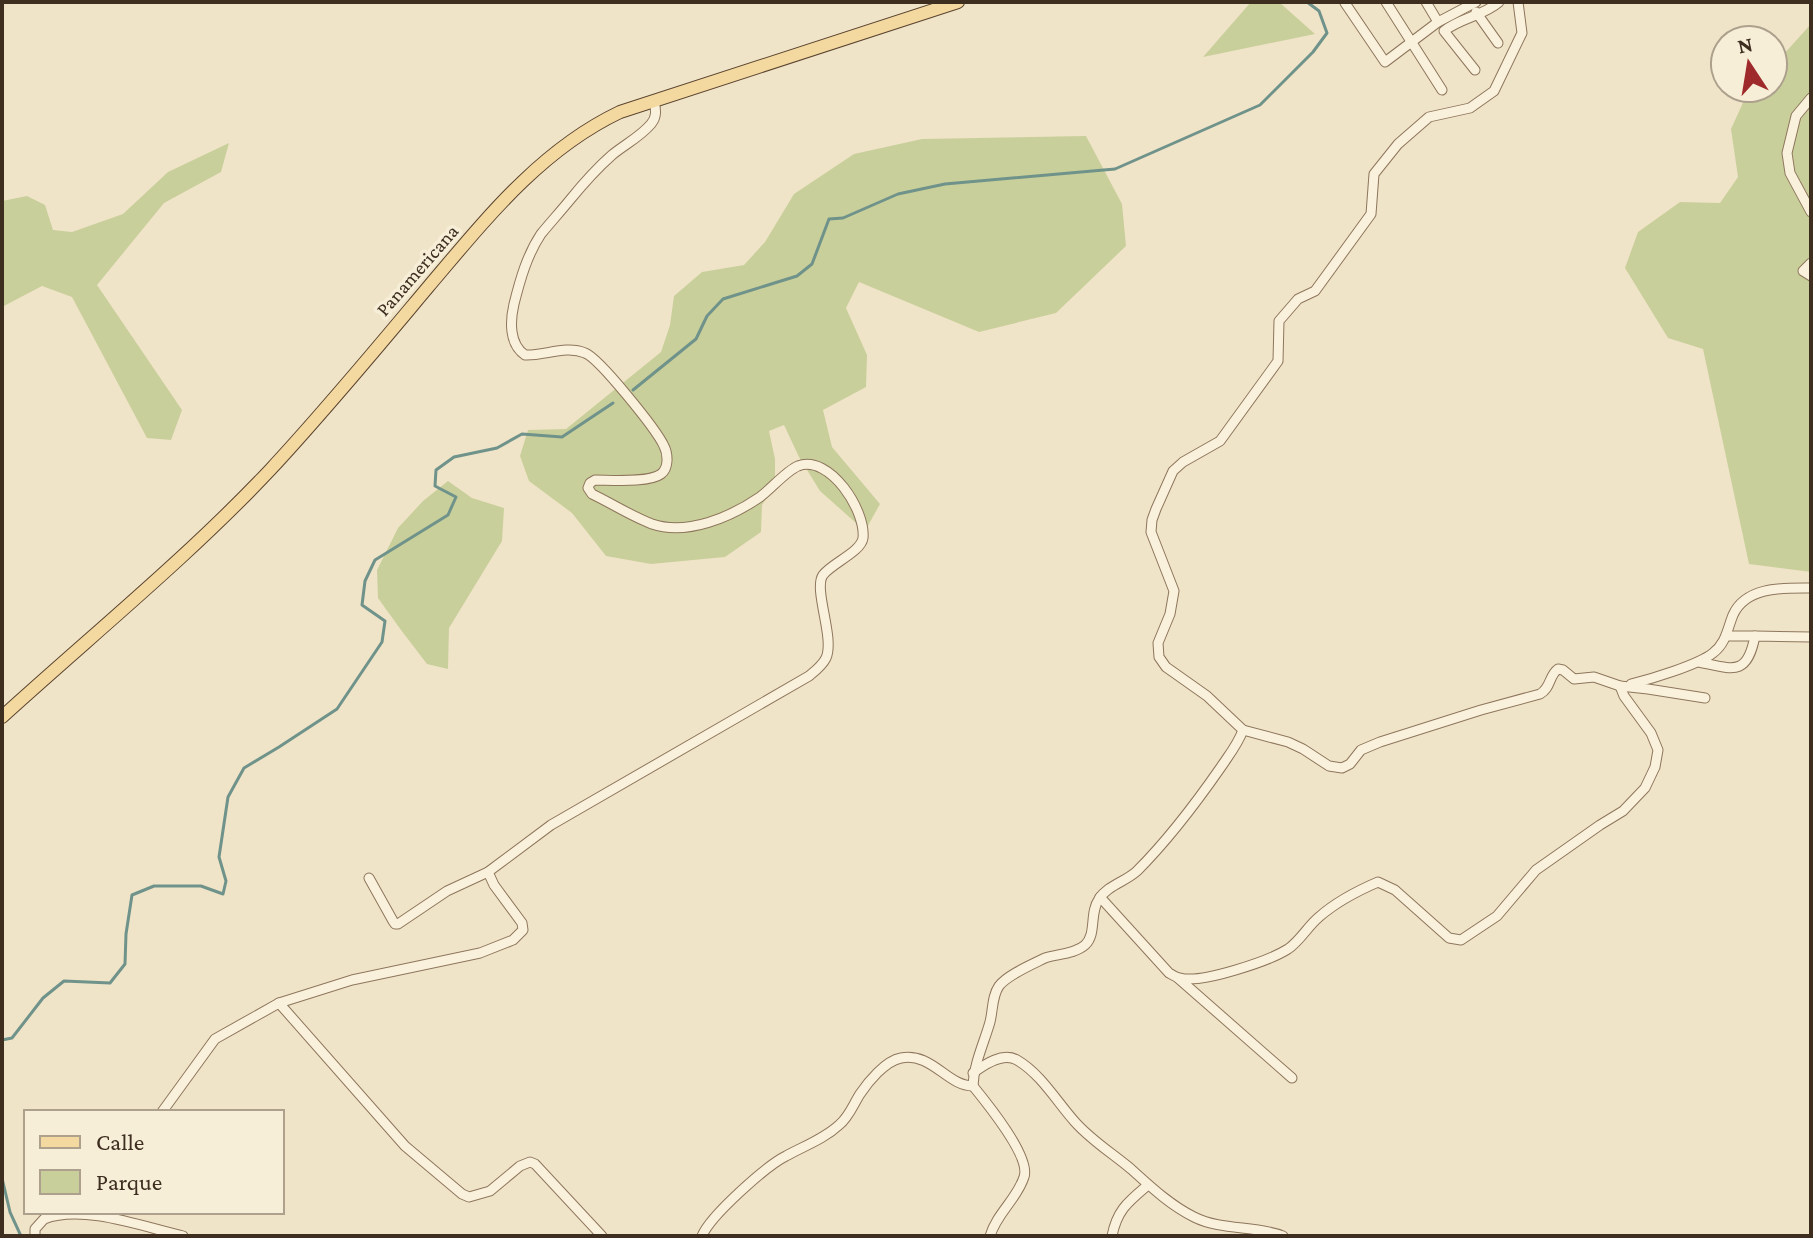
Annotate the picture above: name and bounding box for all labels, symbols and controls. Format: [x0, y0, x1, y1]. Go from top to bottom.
north arrow [1709, 24, 1789, 104]
text: N [1735, 31, 1755, 59]
street label: Panamericana [371, 220, 463, 320]
legend [24, 1110, 284, 1214]
text: Calle [96, 1128, 144, 1155]
text: Parque [96, 1168, 162, 1195]

